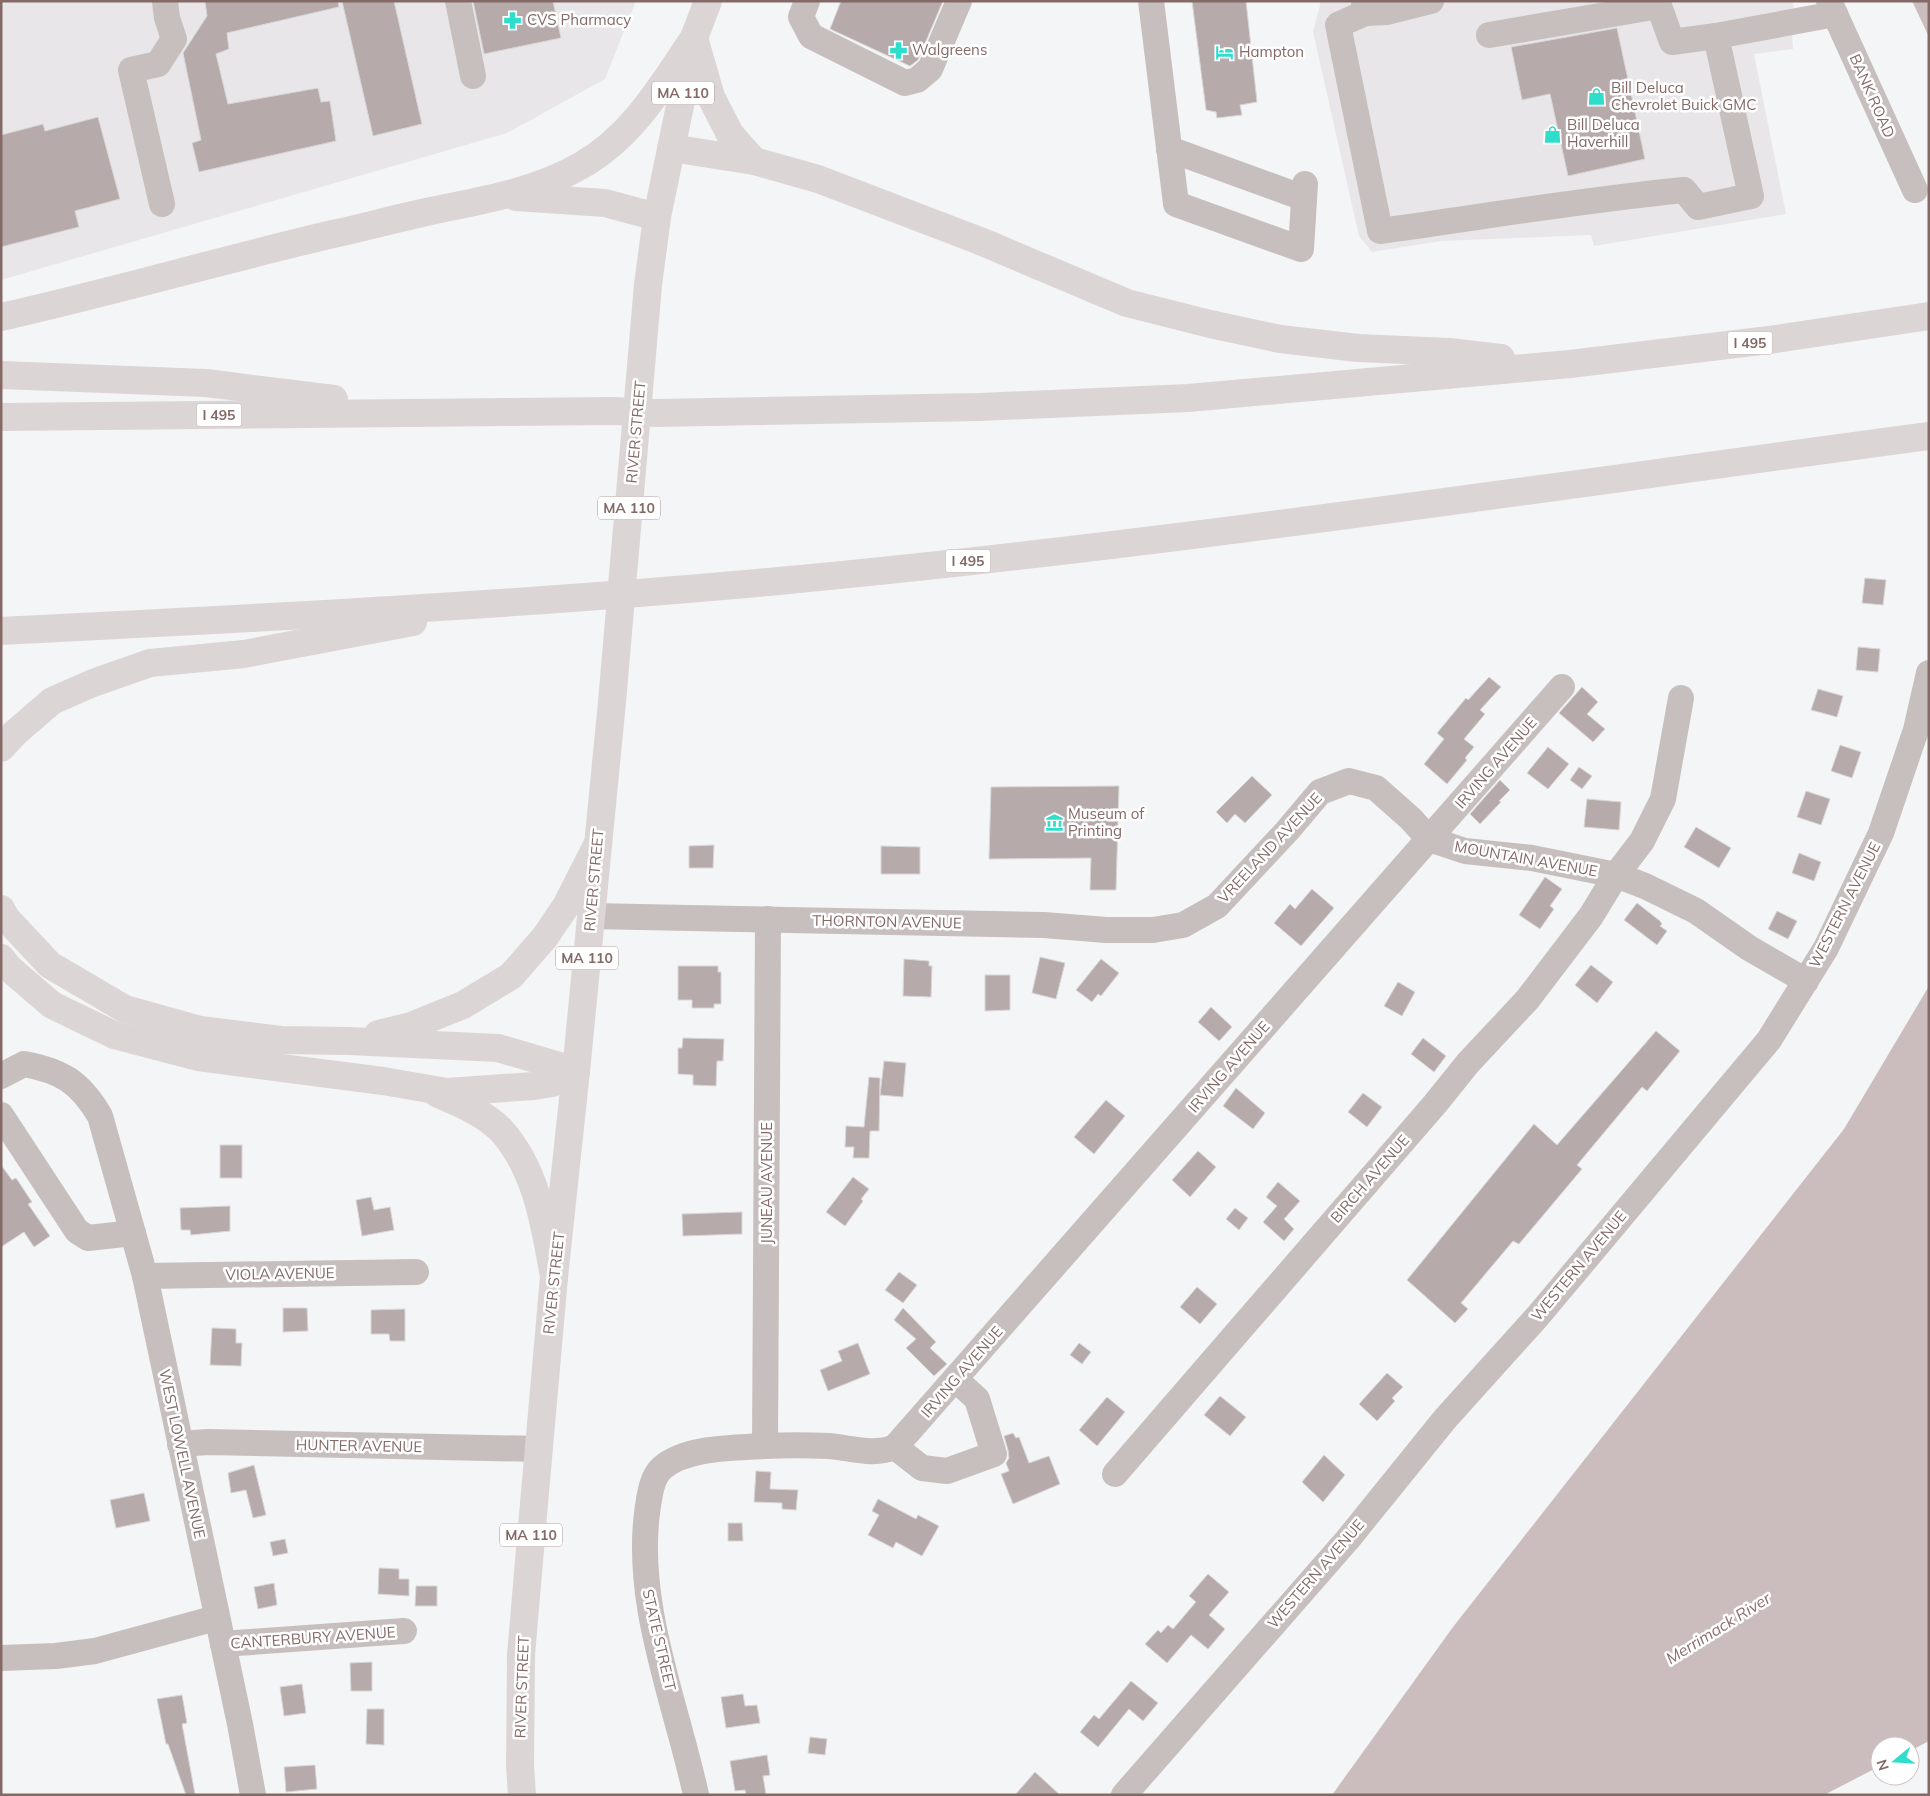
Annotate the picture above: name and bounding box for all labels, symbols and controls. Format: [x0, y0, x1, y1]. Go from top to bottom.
pharmacy icon: CVS Pharmacy [503, 10, 523, 30]
place label: CVS Pharmacy [527, 10, 631, 29]
pharmacy icon: Walgreens [888, 40, 908, 60]
place label: Walgreens [912, 40, 987, 59]
hotel icon: Hampton [1215, 42, 1235, 62]
place label: Hampton [1239, 42, 1304, 61]
street label: BANK ROAD [1846, 51, 1899, 141]
place label: Bill Deluca Chevrolet Buick GMC [1611, 78, 1756, 114]
road number: MA 110 [652, 82, 714, 105]
shop icon: Bill Deluca Chevrolet Buick GMC [1587, 87, 1607, 107]
place label: Bill Deluca Haverhill [1567, 115, 1640, 151]
shop icon: Bill Deluca Haverhill [1543, 124, 1563, 144]
road number: I 495 [1728, 332, 1772, 354]
street label: RIVER STREET [622, 380, 649, 484]
road number: I 495 [196, 404, 242, 426]
road number: MA 110 [598, 496, 660, 520]
road number: I 495 [946, 550, 990, 572]
street label: IRVING AVENUE [1451, 713, 1541, 812]
street label: VREELAND AVENUE [1214, 788, 1326, 907]
place label: Museum of Printing [1068, 804, 1145, 840]
museum icon: Museum of Printing [1044, 813, 1064, 833]
street label: RIVER STREET [580, 828, 607, 932]
street label: MOUNTAIN AVENUE [1453, 837, 1599, 880]
street label: WESTERN AVENUE [1805, 839, 1884, 971]
street label: THORNTON AVENUE [812, 911, 962, 932]
road number: MA 110 [556, 946, 618, 970]
street label: IRVING AVENUE [1184, 1017, 1274, 1116]
street label: JUNEAU AVENUE [757, 1122, 776, 1244]
street label: BIRCH AVENUE [1326, 1131, 1413, 1227]
street label: WESTERN AVENUE [1527, 1206, 1630, 1325]
street label: RIVER STREET [539, 1231, 568, 1335]
street label: VIOLA AVENUE [225, 1263, 335, 1284]
street label: IRVING AVENUE [917, 1322, 1007, 1421]
street label: WEST LOWELL AVENUE [155, 1367, 210, 1540]
street label: HUNTER AVENUE [296, 1435, 422, 1456]
street label: WESTERN AVENUE [1263, 1515, 1368, 1632]
road number: MA 110 [500, 1524, 562, 1546]
street label: STATE STREET [639, 1587, 680, 1693]
water label: Merrimack River [1662, 1587, 1775, 1668]
street label: CANTERBURY AVENUE [230, 1622, 396, 1653]
street label: RIVER STREET [510, 1635, 533, 1739]
north arrow [1870, 1736, 1920, 1786]
text: N [1872, 1757, 1893, 1773]

